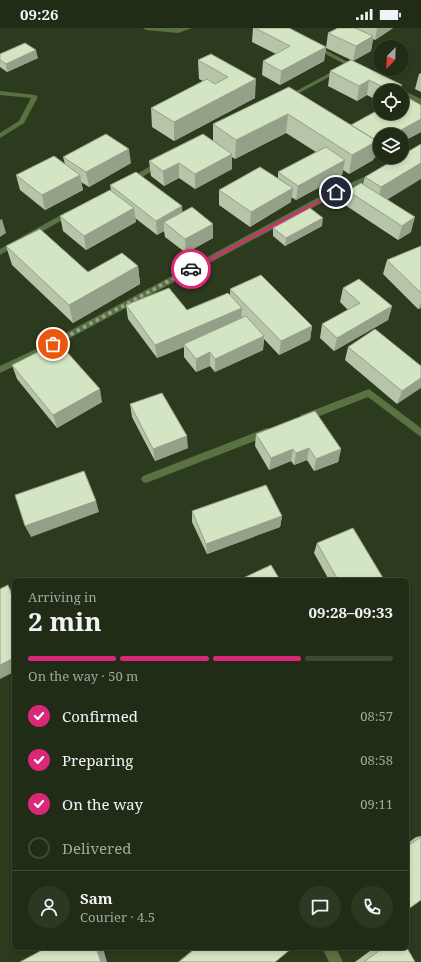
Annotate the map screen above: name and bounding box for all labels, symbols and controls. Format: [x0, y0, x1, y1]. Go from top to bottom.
text: 09:26 [20, 4, 58, 24]
north arrow [373, 40, 409, 76]
map controls [373, 40, 409, 164]
button: locate [373, 84, 409, 120]
button: layers [373, 128, 409, 164]
pin [319, 175, 353, 209]
icon: home [325, 181, 347, 203]
courier [171, 249, 211, 289]
icon: car [180, 258, 202, 280]
pin [36, 327, 70, 361]
icon: bag [42, 333, 64, 355]
text: Arriving in [28, 588, 97, 606]
text: 09:28–09:33 [309, 602, 393, 622]
text: 2 min [28, 603, 102, 639]
text: On the way · 50 m [28, 667, 138, 685]
icon: check [28, 705, 50, 727]
text: Confirmed [62, 706, 138, 726]
text: 08:57 [360, 707, 393, 725]
icon: check [28, 749, 50, 771]
text: Preparing [62, 750, 133, 770]
text: 08:58 [360, 751, 393, 769]
icon: check [28, 793, 50, 815]
text: On the way [62, 794, 143, 814]
text: 09:11 [360, 795, 393, 813]
text: Delivered [62, 838, 131, 858]
button: person [28, 886, 70, 928]
button: chat [299, 886, 341, 928]
button: phone [351, 886, 393, 928]
text: Sam [80, 888, 112, 908]
text: Courier · 4.5 [80, 908, 155, 926]

